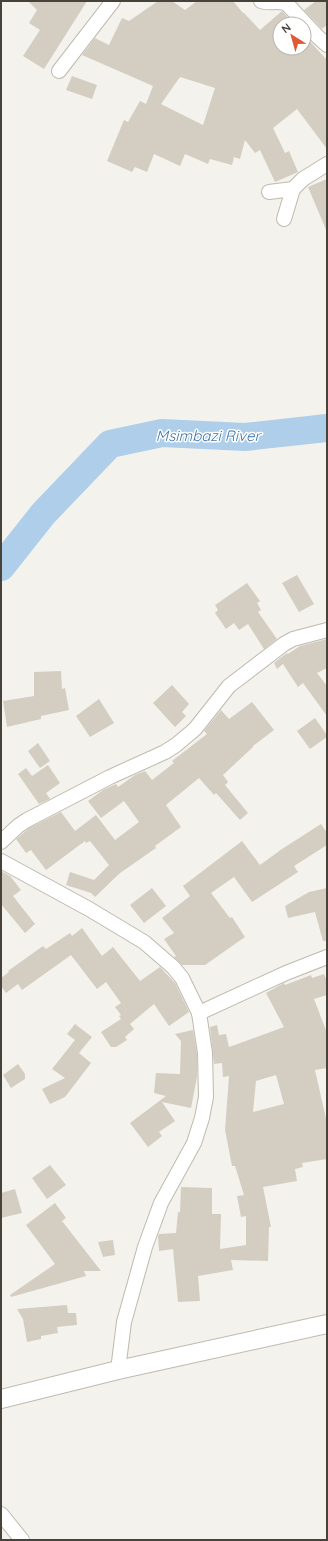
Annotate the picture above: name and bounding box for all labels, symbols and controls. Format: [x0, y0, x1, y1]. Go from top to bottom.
north arrow [272, 16, 312, 56]
text: N [279, 20, 293, 36]
water label: Msimbazi River [156, 426, 262, 445]

